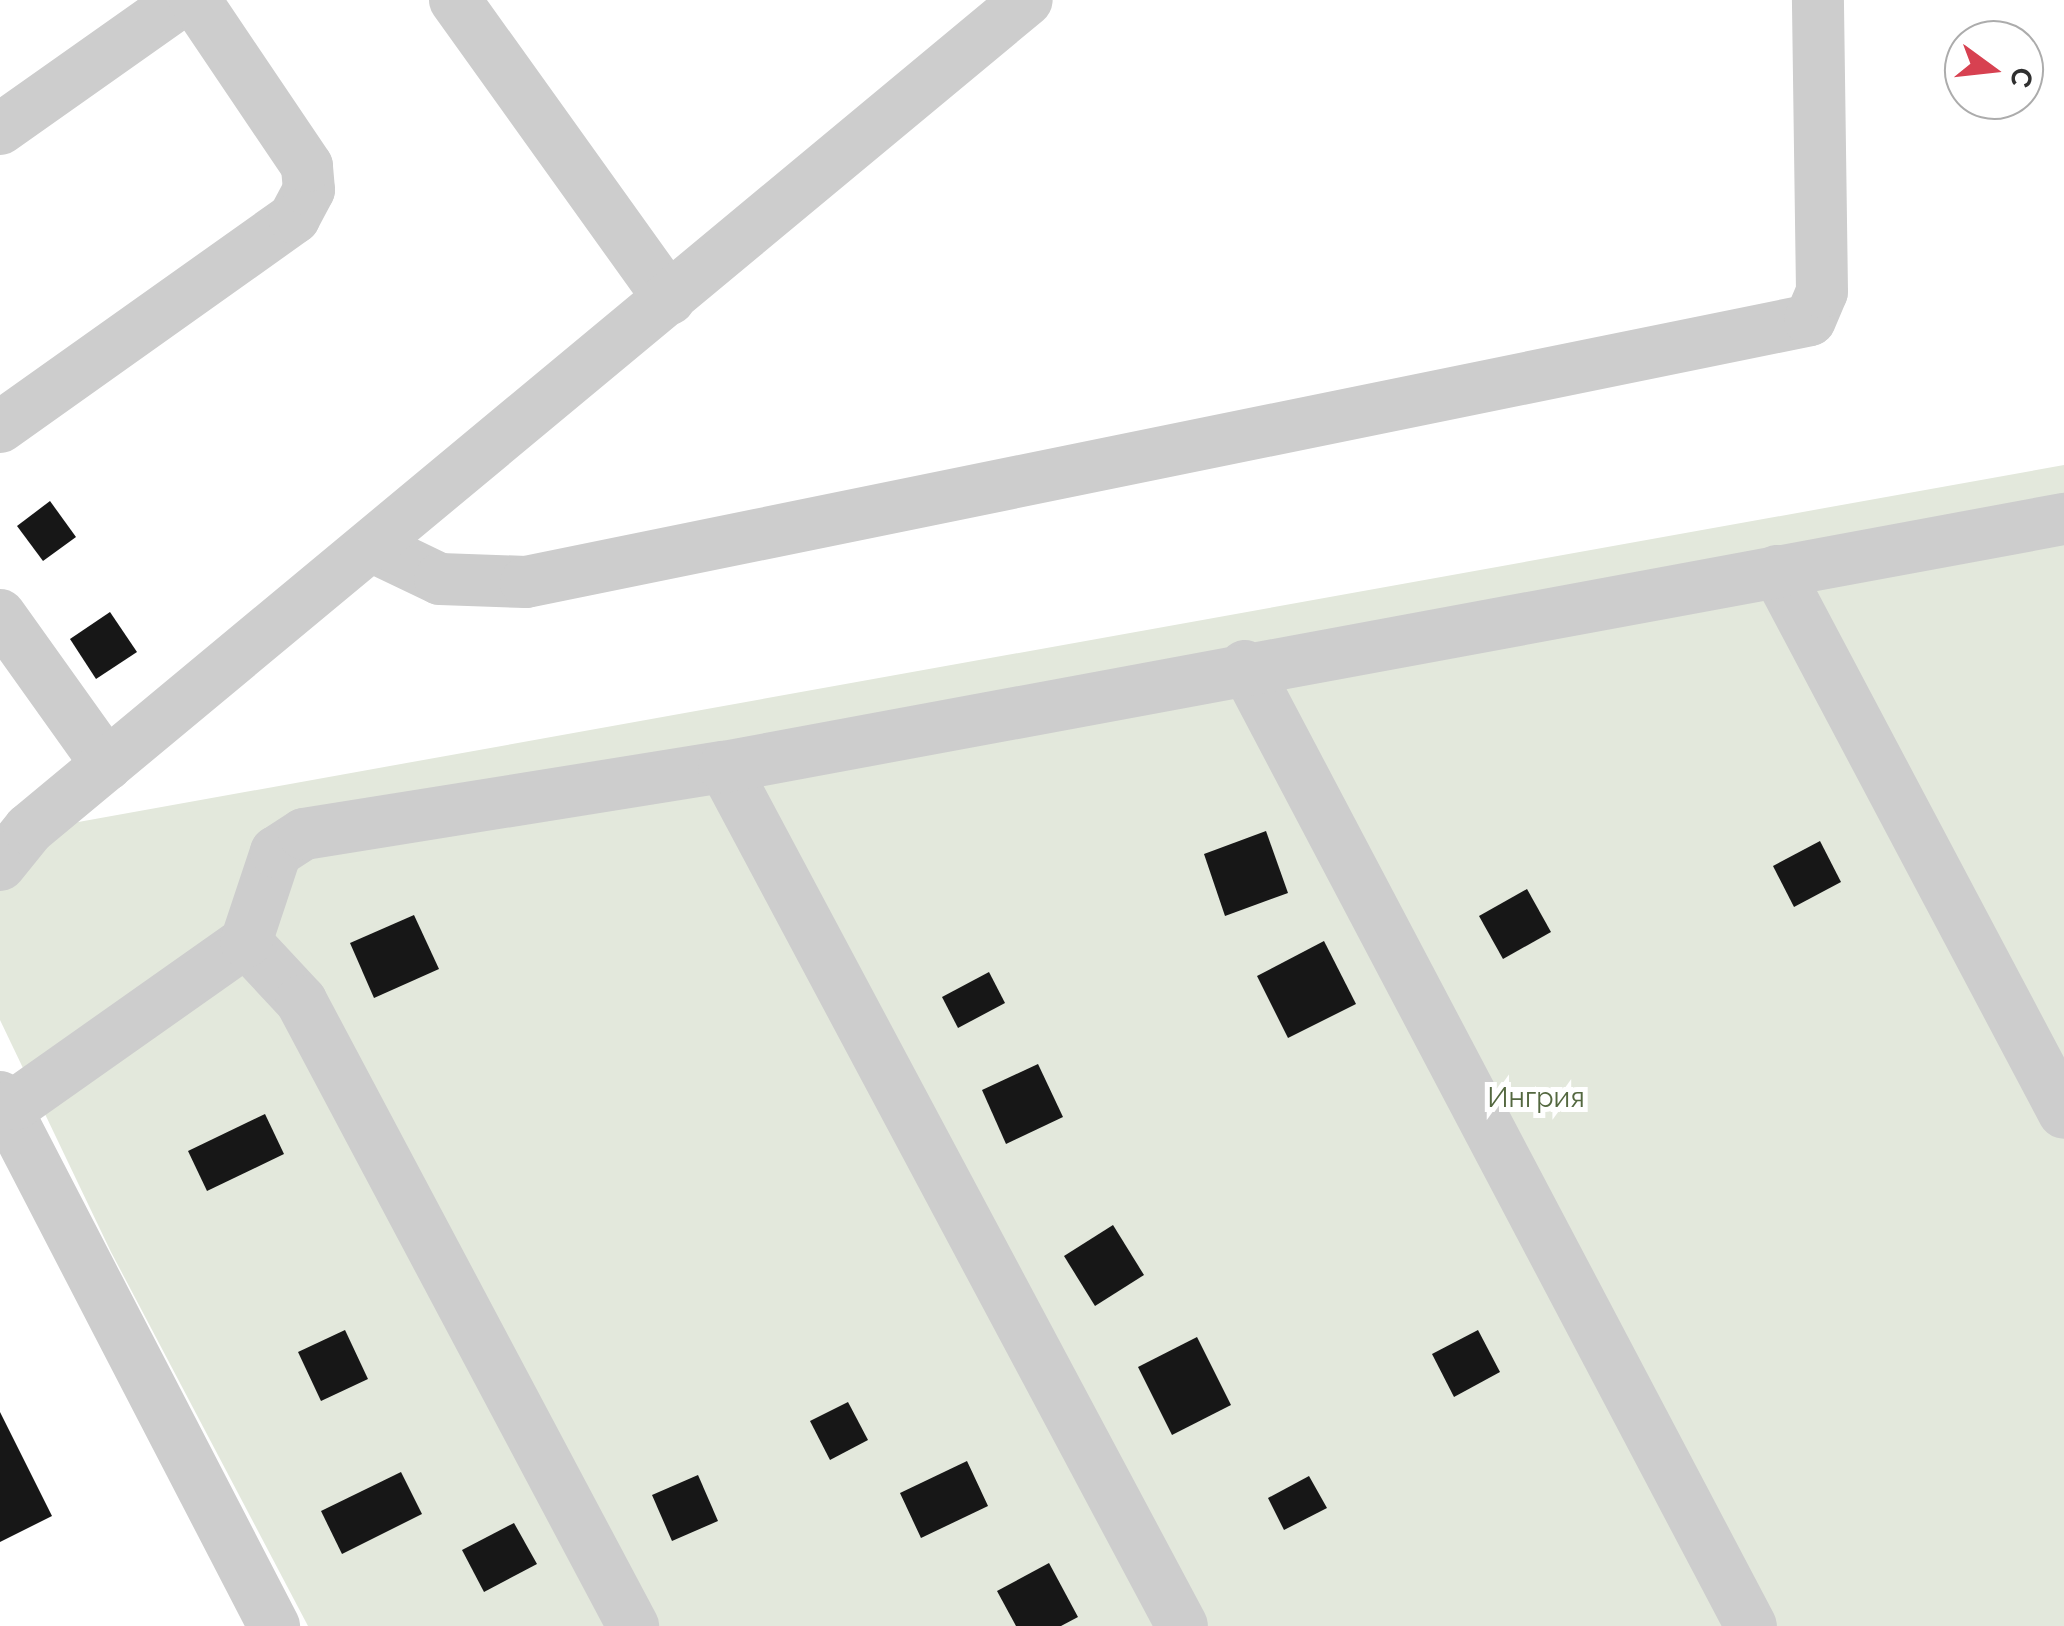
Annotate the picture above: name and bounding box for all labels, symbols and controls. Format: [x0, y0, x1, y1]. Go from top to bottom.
north arrow [1944, 20, 2044, 120]
text: С [2003, 64, 2040, 91]
park label: Ингрия [1487, 1081, 1585, 1115]

